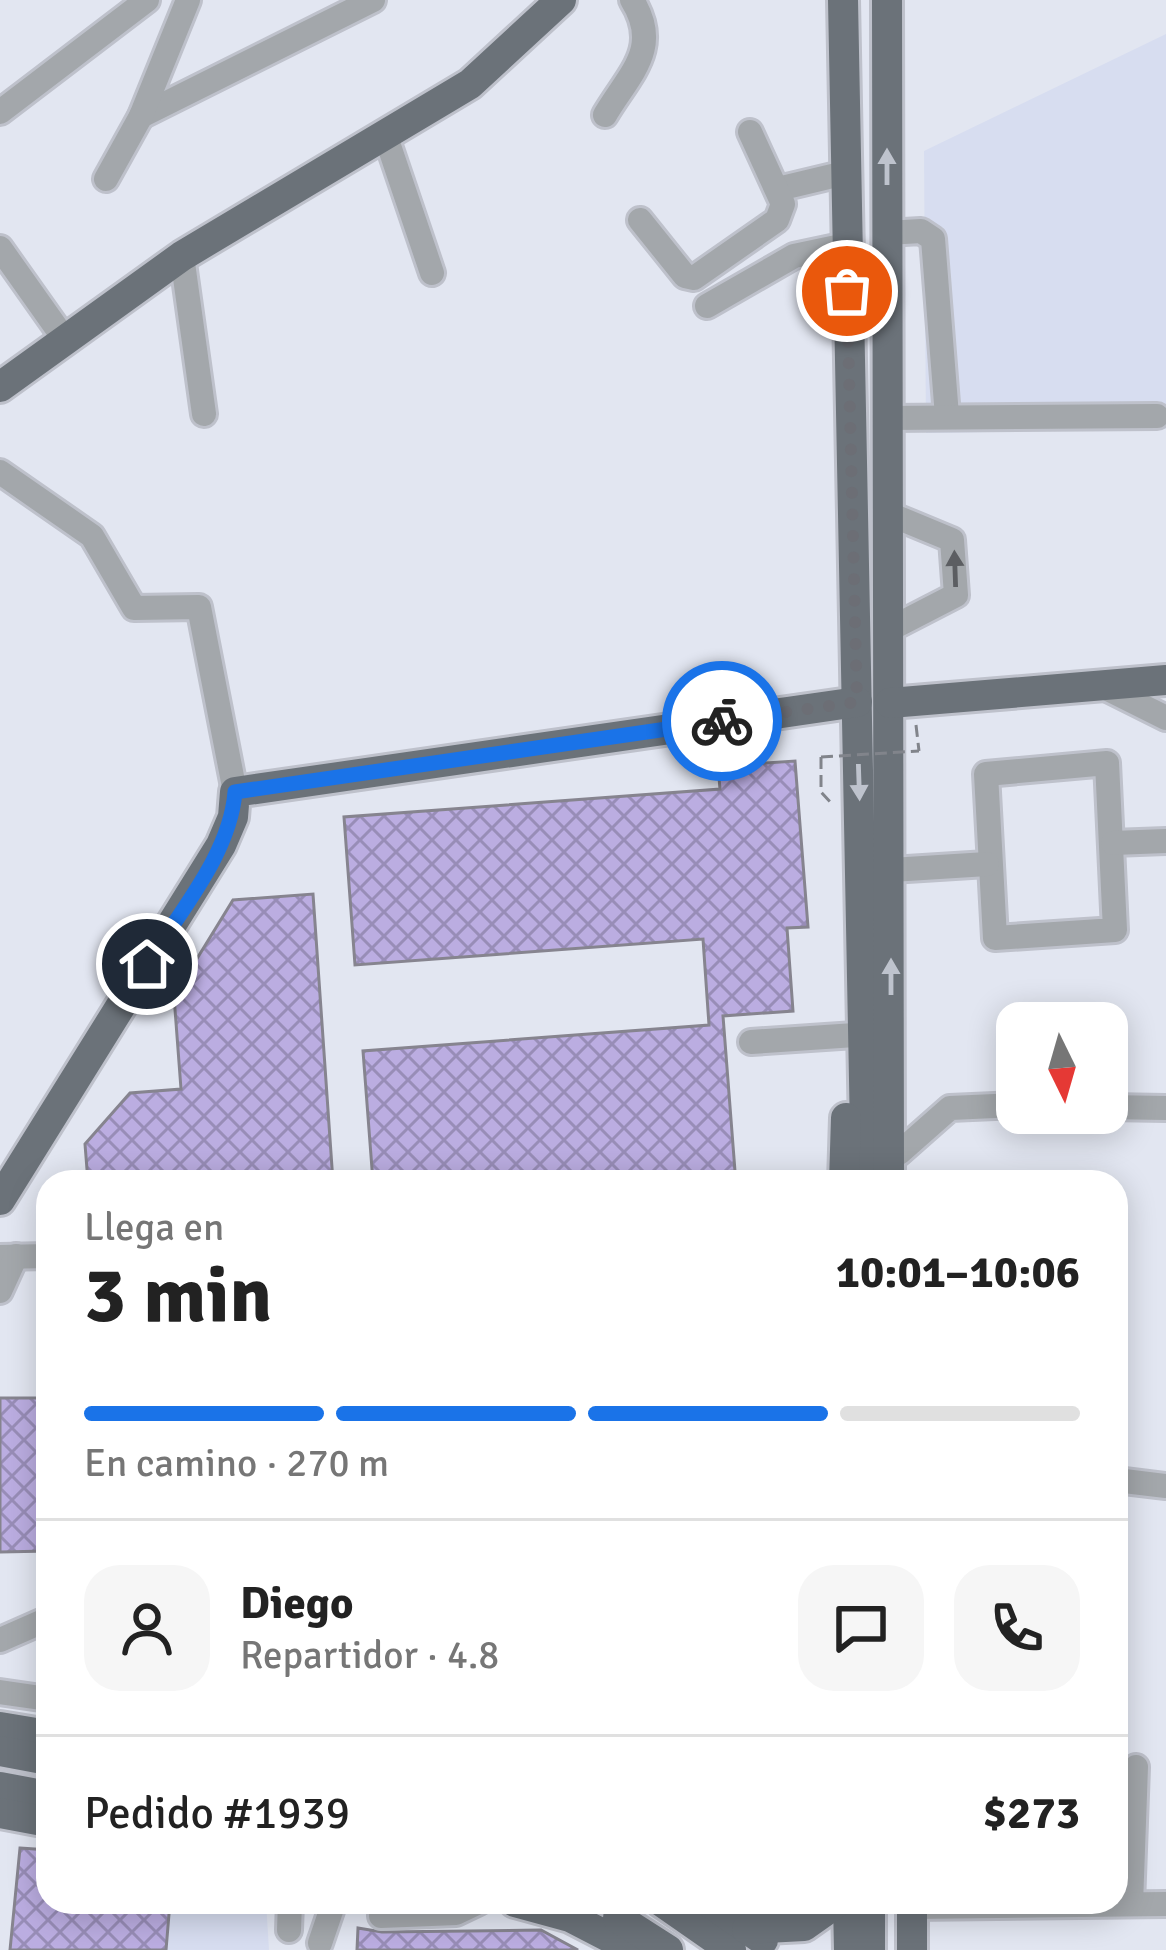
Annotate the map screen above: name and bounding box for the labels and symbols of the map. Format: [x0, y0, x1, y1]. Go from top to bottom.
one-way arrow [877, 147, 897, 185]
pin [796, 240, 898, 342]
one-way arrow [945, 549, 964, 587]
courier [662, 661, 782, 781]
one-way arrow [849, 764, 868, 802]
pin [96, 913, 198, 1015]
one-way arrow [881, 957, 901, 995]
north arrow [996, 1002, 1128, 1134]

